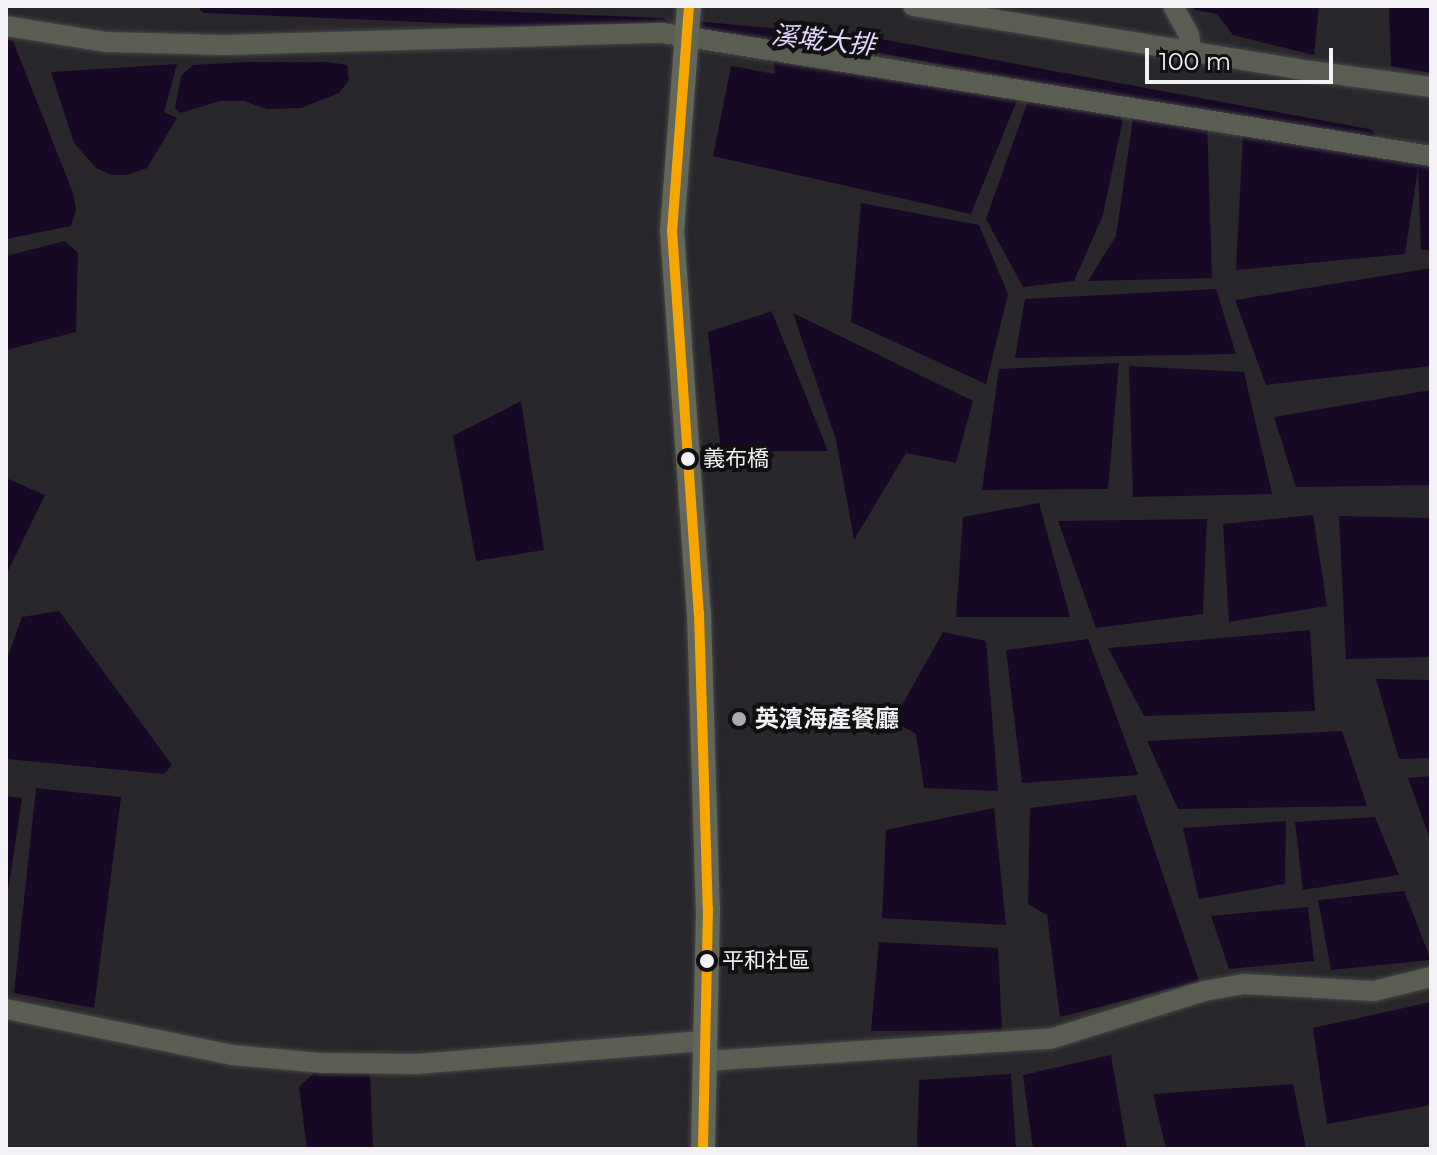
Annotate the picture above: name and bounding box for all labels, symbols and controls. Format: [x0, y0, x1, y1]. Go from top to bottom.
water label: 溪墘大排 [770, 20, 876, 62]
scale bar [1149, 32, 1337, 82]
text: 100 m [1159, 47, 1231, 76]
place label: 義布橋 [703, 446, 769, 472]
marker: 義布橋 [680, 451, 696, 467]
place label: 英濱海產餐廳 [755, 705, 899, 733]
marker: 英濱海產餐廳 [730, 710, 748, 728]
place label: 平和社區 [722, 948, 810, 974]
marker: 平和社區 [699, 953, 715, 969]

